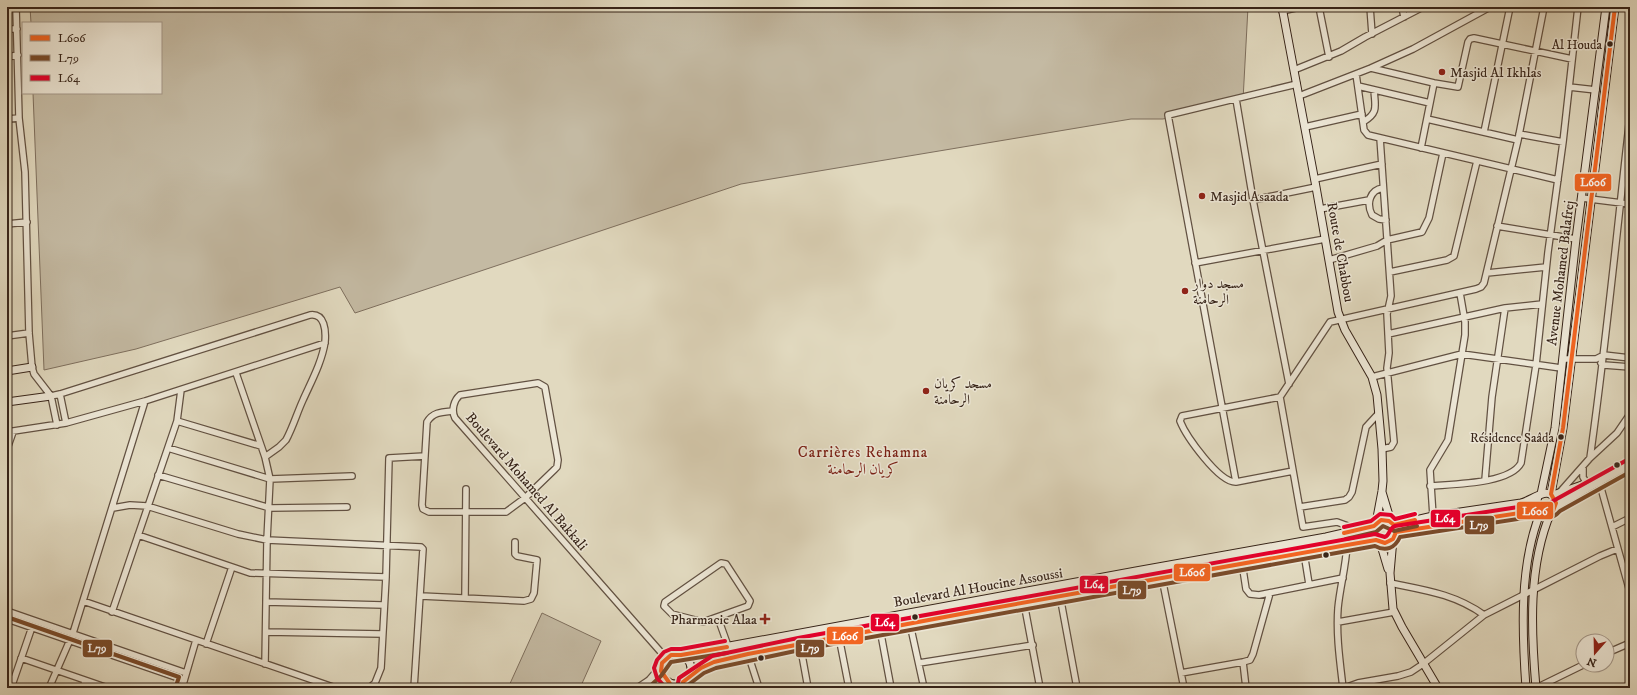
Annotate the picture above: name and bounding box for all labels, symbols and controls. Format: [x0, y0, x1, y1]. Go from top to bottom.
legend [22, 22, 162, 94]
text: L606 [58, 31, 86, 46]
place label: Al Houda [1552, 37, 1602, 53]
marker: Al Houda [1605, 39, 1615, 49]
text: L79 [58, 51, 79, 66]
place label: Masjid Al Ikhlas [1450, 64, 1542, 82]
marker: Masjid Al Ikhlas [1437, 67, 1447, 77]
text: L64 [58, 71, 81, 86]
line badge: L606 [1574, 173, 1612, 192]
text: L606 [1580, 176, 1607, 190]
place label: Masjid Asaada [1210, 188, 1289, 206]
marker: Masjid Asaada [1197, 191, 1207, 201]
street label: Avenue Mohamed Balafrej [1543, 200, 1579, 347]
street label: Route de Chabbou [1322, 201, 1358, 304]
place label: مسجد دوار الرحامنة [1191, 275, 1244, 309]
marker: مسجد دوار الرحامنة [1180, 286, 1190, 296]
place label: مسجد كريان الرحامنة [934, 375, 992, 409]
marker: مسجد كريان الرحامنة [921, 386, 931, 396]
street label: Boulevard Mohamed Al Bakkali [461, 409, 591, 555]
place label: Résidence Saâda [1470, 430, 1554, 446]
marker: Résidence Saâda [1556, 432, 1566, 442]
district label: Carrières Rehamna كريان الرحامنة [798, 443, 928, 479]
unlabelled marker [1612, 460, 1622, 470]
line badge: L606 [1516, 501, 1554, 520]
text: L606 [1522, 505, 1549, 519]
line badge: L64 [1430, 509, 1461, 528]
text: L64 [1435, 512, 1456, 526]
line badge: L79 [1464, 515, 1495, 535]
text: L79 [1469, 519, 1489, 533]
unlabelled marker [1321, 550, 1331, 560]
line badge: L606 [1173, 563, 1211, 582]
street label: Boulevard Al Houcine Assoussi [892, 564, 1065, 612]
text: L606 [1179, 566, 1206, 580]
line badge: L64 [1079, 575, 1109, 594]
text: L64 [1084, 578, 1105, 592]
line badge: L79 [1117, 580, 1147, 600]
text: L79 [1122, 584, 1142, 598]
place label: Pharmacie Alaa [670, 611, 757, 629]
unlabelled marker [910, 612, 920, 622]
line badge: L64 [870, 613, 900, 632]
marker: Pharmacie Alaa [760, 614, 770, 624]
text: L64 [875, 616, 896, 630]
line badge: L606 [826, 626, 864, 645]
text: L606 [832, 630, 859, 644]
north arrow [1575, 633, 1615, 673]
line badge: L79 [82, 639, 113, 658]
line badge: L79 [795, 639, 825, 658]
text: L79 [87, 642, 107, 656]
text: L79 [800, 642, 820, 656]
unlabelled marker [756, 653, 766, 663]
text: N [1585, 653, 1599, 670]

